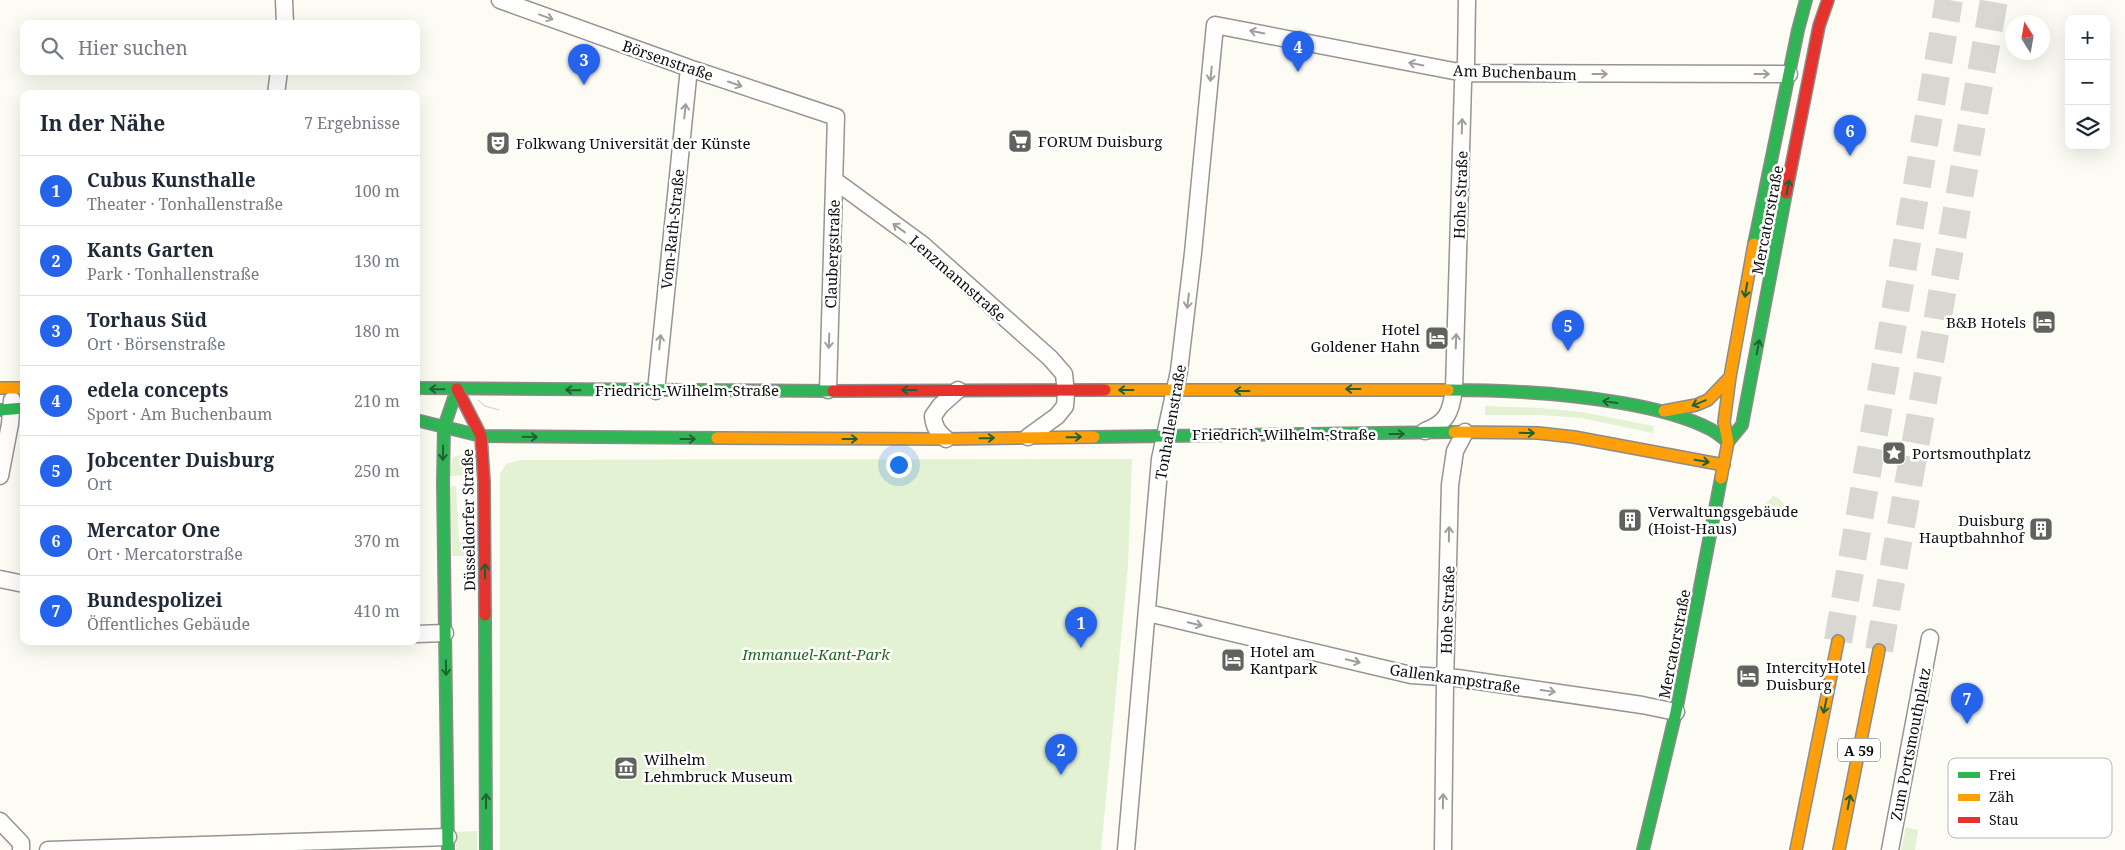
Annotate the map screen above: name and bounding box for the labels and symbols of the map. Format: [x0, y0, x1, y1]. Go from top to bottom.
one-way arrow [538, 12, 554, 22]
north arrow [2005, 15, 2050, 60]
one-way arrow [1249, 27, 1265, 36]
pin: 4 [1282, 31, 1314, 72]
street label: Börsenstraße [620, 35, 716, 85]
pin: 3 [568, 44, 600, 85]
one-way arrow [1408, 59, 1424, 68]
street label: Am Buchenbaum [1453, 60, 1577, 84]
one-way arrow [1206, 65, 1216, 81]
one-way arrow [1592, 69, 1608, 79]
one-way arrow [1754, 69, 1770, 79]
one-way arrow [727, 79, 743, 89]
one-way arrow [680, 104, 690, 120]
pin: 6 [1834, 115, 1866, 156]
one-way arrow [1457, 118, 1466, 134]
supermarket icon: FORUM Duisburg [1007, 128, 1033, 154]
theatre icon: Folkwang Universität der Künste [485, 130, 511, 156]
place label: FORUM Duisburg [1038, 131, 1162, 151]
place label: Folkwang Universität der Künste [516, 133, 751, 153]
street label: Hohe Straße [1448, 150, 1472, 240]
street label: Mercatorstraße [1747, 164, 1787, 276]
street label: Vom-Rath-Straße [656, 168, 688, 290]
one-way arrow [1784, 180, 1794, 196]
street label: Claubergstraße [820, 199, 844, 309]
one-way arrow [892, 222, 906, 233]
street label: Lenzmannstraße [906, 231, 1010, 325]
one-way arrow [1741, 282, 1751, 298]
one-way arrow [1183, 293, 1193, 309]
hotel icon: B&B Hotels [2031, 309, 2057, 335]
pin: 5 [1552, 310, 1584, 351]
place label: B&B Hotels [1946, 312, 2026, 332]
place label: Hotel Goldener Hahn [1311, 319, 1420, 356]
hotel icon: Hotel Goldener Hahn [1424, 325, 1450, 351]
one-way arrow [825, 333, 834, 349]
one-way arrow [1451, 333, 1461, 349]
one-way arrow [655, 335, 665, 351]
one-way arrow [1754, 339, 1763, 355]
street label: Tonhallenstraße [1150, 363, 1190, 481]
street label: Friedrich-Wilhelm-Straße [595, 380, 779, 400]
one-way arrow [429, 384, 445, 393]
one-way arrow [1345, 384, 1362, 394]
one-way arrow [565, 385, 581, 395]
one-way arrow [901, 385, 918, 395]
one-way arrow [1119, 385, 1135, 395]
one-way arrow [1234, 386, 1250, 396]
one-way arrow [1602, 397, 1618, 407]
one-way arrow [1691, 400, 1706, 409]
street label: Friedrich-Wilhelm-Straße [1192, 424, 1376, 444]
one-way arrow [1518, 428, 1534, 437]
one-way arrow [1388, 429, 1404, 438]
one-way arrow [521, 432, 537, 442]
one-way arrow [1066, 432, 1082, 442]
one-way arrow [978, 433, 995, 443]
one-way arrow [680, 434, 696, 444]
one-way arrow [842, 434, 858, 444]
place icon: Portsmouthplatz [1881, 440, 1907, 466]
place label: Portsmouthplatz [1912, 443, 2031, 463]
one-way arrow [439, 445, 448, 461]
street label: Düsseldorfer Straße [457, 449, 479, 591]
your location [886, 452, 912, 478]
one-way arrow [1694, 456, 1710, 466]
place label: Verwaltungsgebäude (Hoist-Haus) [1648, 501, 1798, 538]
building icon: Verwaltungsgebäude (Hoist-Haus) [1617, 507, 1643, 533]
place label: Duisburg Hauptbahnhof [1919, 510, 2025, 547]
building icon: Duisburg Hauptbahnhof [2028, 516, 2054, 542]
one-way arrow [1445, 526, 1454, 542]
one-way arrow [480, 564, 490, 580]
street label: Hohe Straße [1435, 565, 1459, 655]
street label: Mercatorstraße [1654, 588, 1694, 700]
pin: 1 [1065, 607, 1097, 648]
one-way arrow [1187, 620, 1203, 629]
place label: Hotel am Kantpark [1250, 641, 1318, 678]
park label: Immanuel-Kant-Park [741, 644, 890, 664]
hotel icon: Hotel am Kantpark [1220, 647, 1246, 673]
one-way arrow [1345, 657, 1361, 666]
place label: IntercityHotel Duisburg [1766, 657, 1866, 694]
street label: Gallenkampstraße [1388, 659, 1522, 697]
one-way arrow [441, 660, 451, 676]
hotel icon: IntercityHotel Duisburg [1735, 663, 1761, 689]
street label: Zum Portsmouthplatz [1885, 666, 1935, 822]
pin: 7 [1951, 683, 1983, 724]
one-way arrow [1540, 687, 1556, 697]
one-way arrow [1820, 697, 1829, 713]
pin: 2 [1045, 734, 1077, 775]
road number: A 59 [1838, 738, 1880, 762]
place label: Wilhelm Lehmbruck Museum [644, 749, 793, 786]
museum icon: Wilhelm Lehmbruck Museum [613, 755, 639, 781]
legend [1948, 758, 2112, 838]
text: Frei [1989, 765, 2016, 784]
text: Zäh [1989, 787, 2014, 806]
one-way arrow [481, 794, 491, 810]
one-way arrow [1439, 794, 1448, 810]
one-way arrow [1844, 795, 1854, 811]
text: Stau [1989, 810, 2018, 829]

